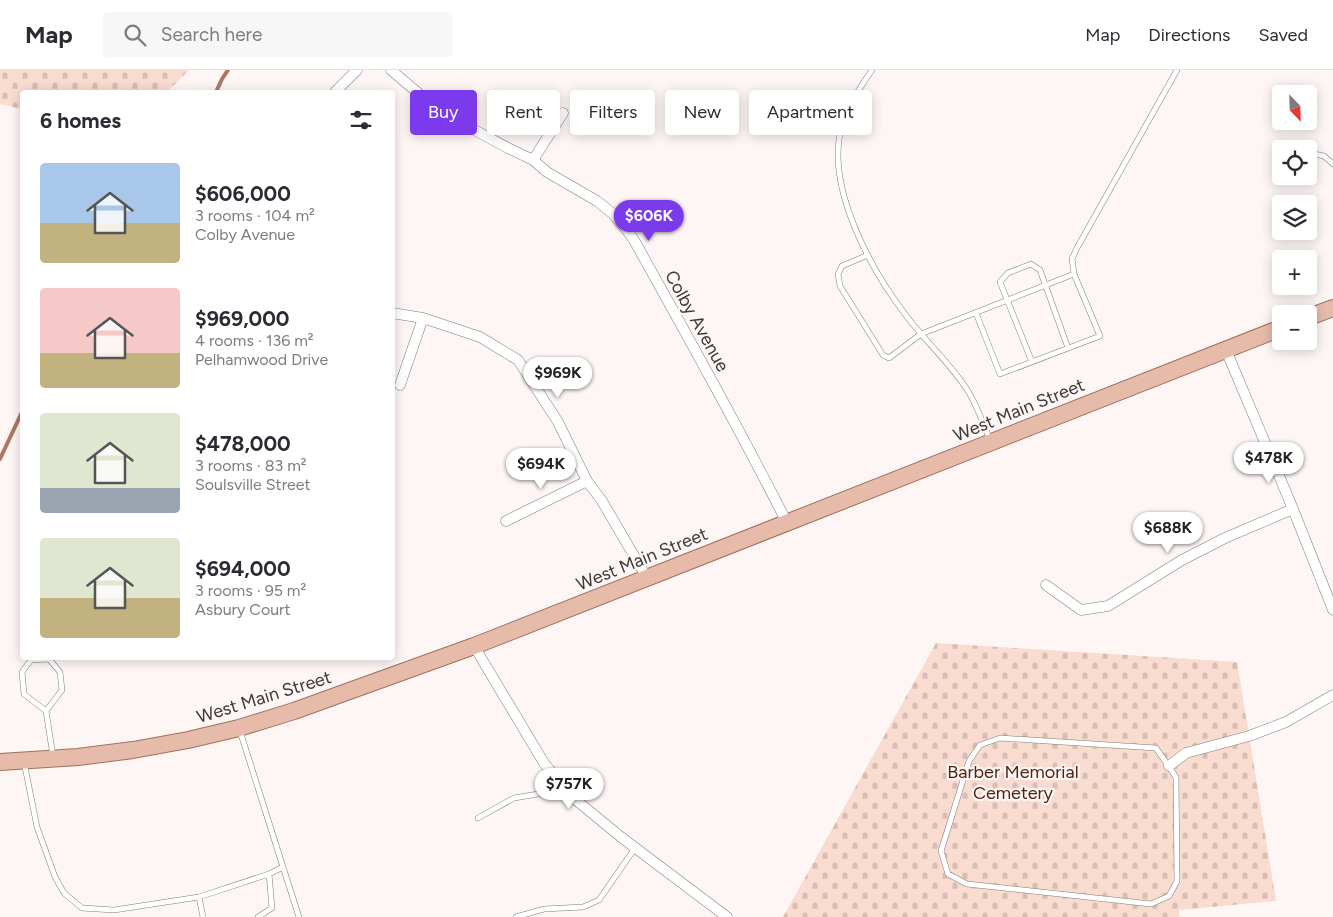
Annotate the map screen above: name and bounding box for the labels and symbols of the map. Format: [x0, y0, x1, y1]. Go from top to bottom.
north arrow [1272, 85, 1318, 130]
pin: $606K [614, 200, 684, 242]
street label: Colby Avenue [660, 266, 734, 376]
pin: $969K [523, 356, 593, 399]
street label: West Main Street [950, 374, 1088, 446]
pin: $478K [1234, 442, 1304, 484]
pin: $694K [506, 448, 576, 490]
pin: $688K [1133, 512, 1203, 554]
street label: West Main Street [573, 523, 711, 595]
street label: West Main Street [194, 666, 334, 728]
park label: Barber Memorial Cemetery [947, 761, 1079, 804]
pin: $757K [534, 768, 604, 810]

